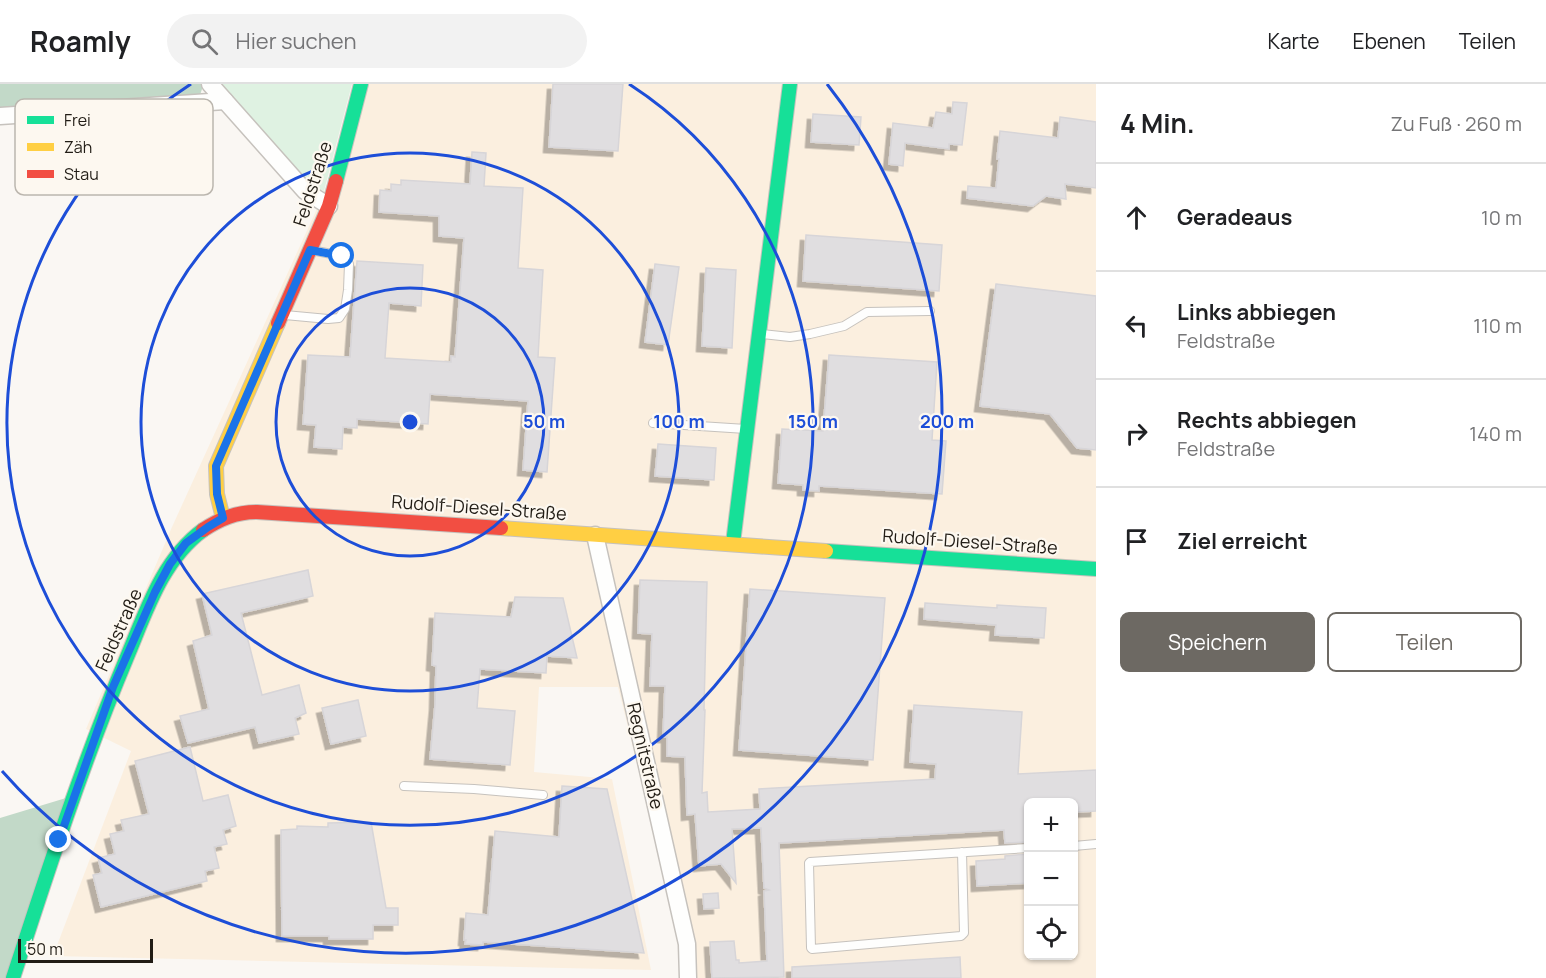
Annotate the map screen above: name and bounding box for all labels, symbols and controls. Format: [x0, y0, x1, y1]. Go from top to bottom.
search box [167, 14, 587, 68]
text: Roamly [30, 22, 131, 60]
icon: search [188, 25, 221, 58]
text: Hier suchen [236, 26, 356, 56]
text: Karte [1267, 27, 1319, 55]
text: Ebenen [1352, 27, 1426, 55]
text: Teilen [1459, 27, 1516, 55]
legend [15, 99, 213, 195]
text: 4 Min. [1120, 105, 1195, 141]
text: Frei [64, 109, 91, 131]
text: Zu Fuß · 260 m [1390, 110, 1522, 137]
text: Zäh [64, 136, 92, 158]
street label: Feldstraße [287, 138, 337, 229]
text: Stau [64, 163, 99, 185]
icon: ahead [1120, 201, 1153, 234]
text: Geradeaus [1177, 202, 1292, 232]
text: 10 m [1481, 204, 1522, 231]
route start [328, 242, 354, 268]
text: Links abbiegen [1177, 297, 1336, 327]
icon: left [1120, 309, 1153, 342]
text: 110 m [1473, 312, 1522, 339]
text: Feldstraße [1177, 327, 1275, 354]
text: Rechts abbiegen [1177, 405, 1356, 435]
text: 50 m [523, 409, 565, 433]
text: 100 m [653, 409, 705, 433]
text: 150 m [788, 409, 838, 433]
text: 200 m [920, 409, 974, 433]
centre of rings [400, 412, 420, 432]
icon: right [1120, 417, 1153, 450]
text: 140 m [1469, 420, 1522, 447]
text: Feldstraße [1177, 435, 1275, 462]
street label: Rudolf-Diesel-Straße [391, 489, 568, 525]
street label: Rudolf-Diesel-Straße [882, 523, 1059, 559]
icon: arrive [1120, 525, 1153, 558]
text: Ziel erreicht [1177, 526, 1308, 556]
street label: Feldstraße [89, 584, 147, 675]
button: Speichern [1120, 612, 1315, 672]
button: Teilen [1327, 612, 1522, 672]
street label: Regnitstraße [622, 700, 670, 811]
map controls [1024, 798, 1078, 960]
button: + [1024, 798, 1078, 852]
route end [45, 826, 71, 852]
button: − [1024, 852, 1078, 906]
button: locate [1024, 906, 1078, 960]
scale bar [18, 936, 153, 964]
text: 50 m [27, 938, 63, 960]

